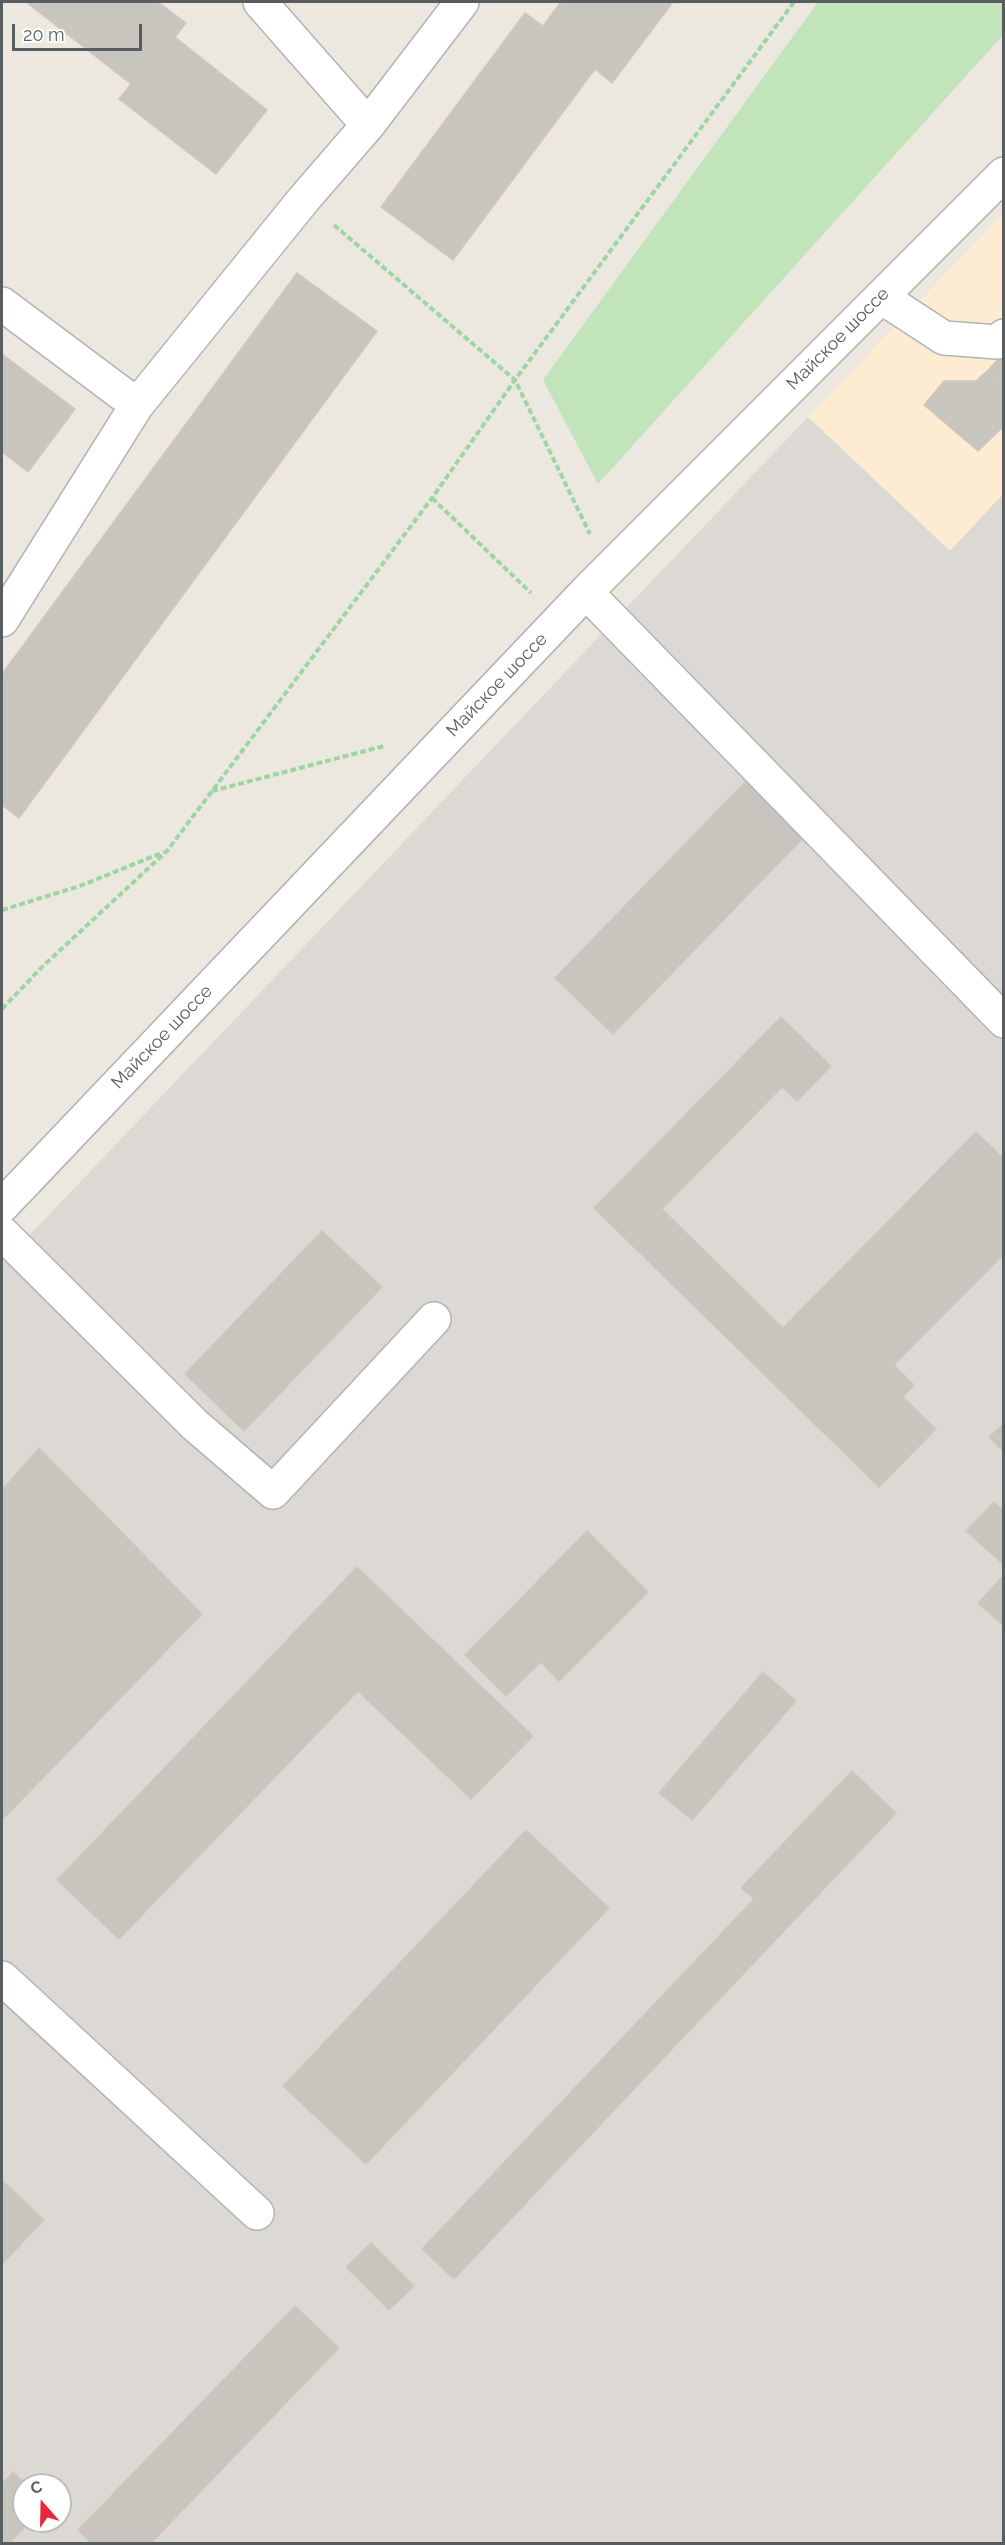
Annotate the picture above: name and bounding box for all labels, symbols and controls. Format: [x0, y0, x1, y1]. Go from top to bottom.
scale bar [15, 12, 146, 50]
text: 20 m [23, 24, 65, 45]
street label: Майское шоссе [782, 283, 894, 395]
street label: Майское шоссе [442, 629, 552, 741]
street label: Майское шоссе [107, 981, 217, 1093]
north arrow [12, 2473, 72, 2533]
text: С [28, 2477, 45, 2498]

